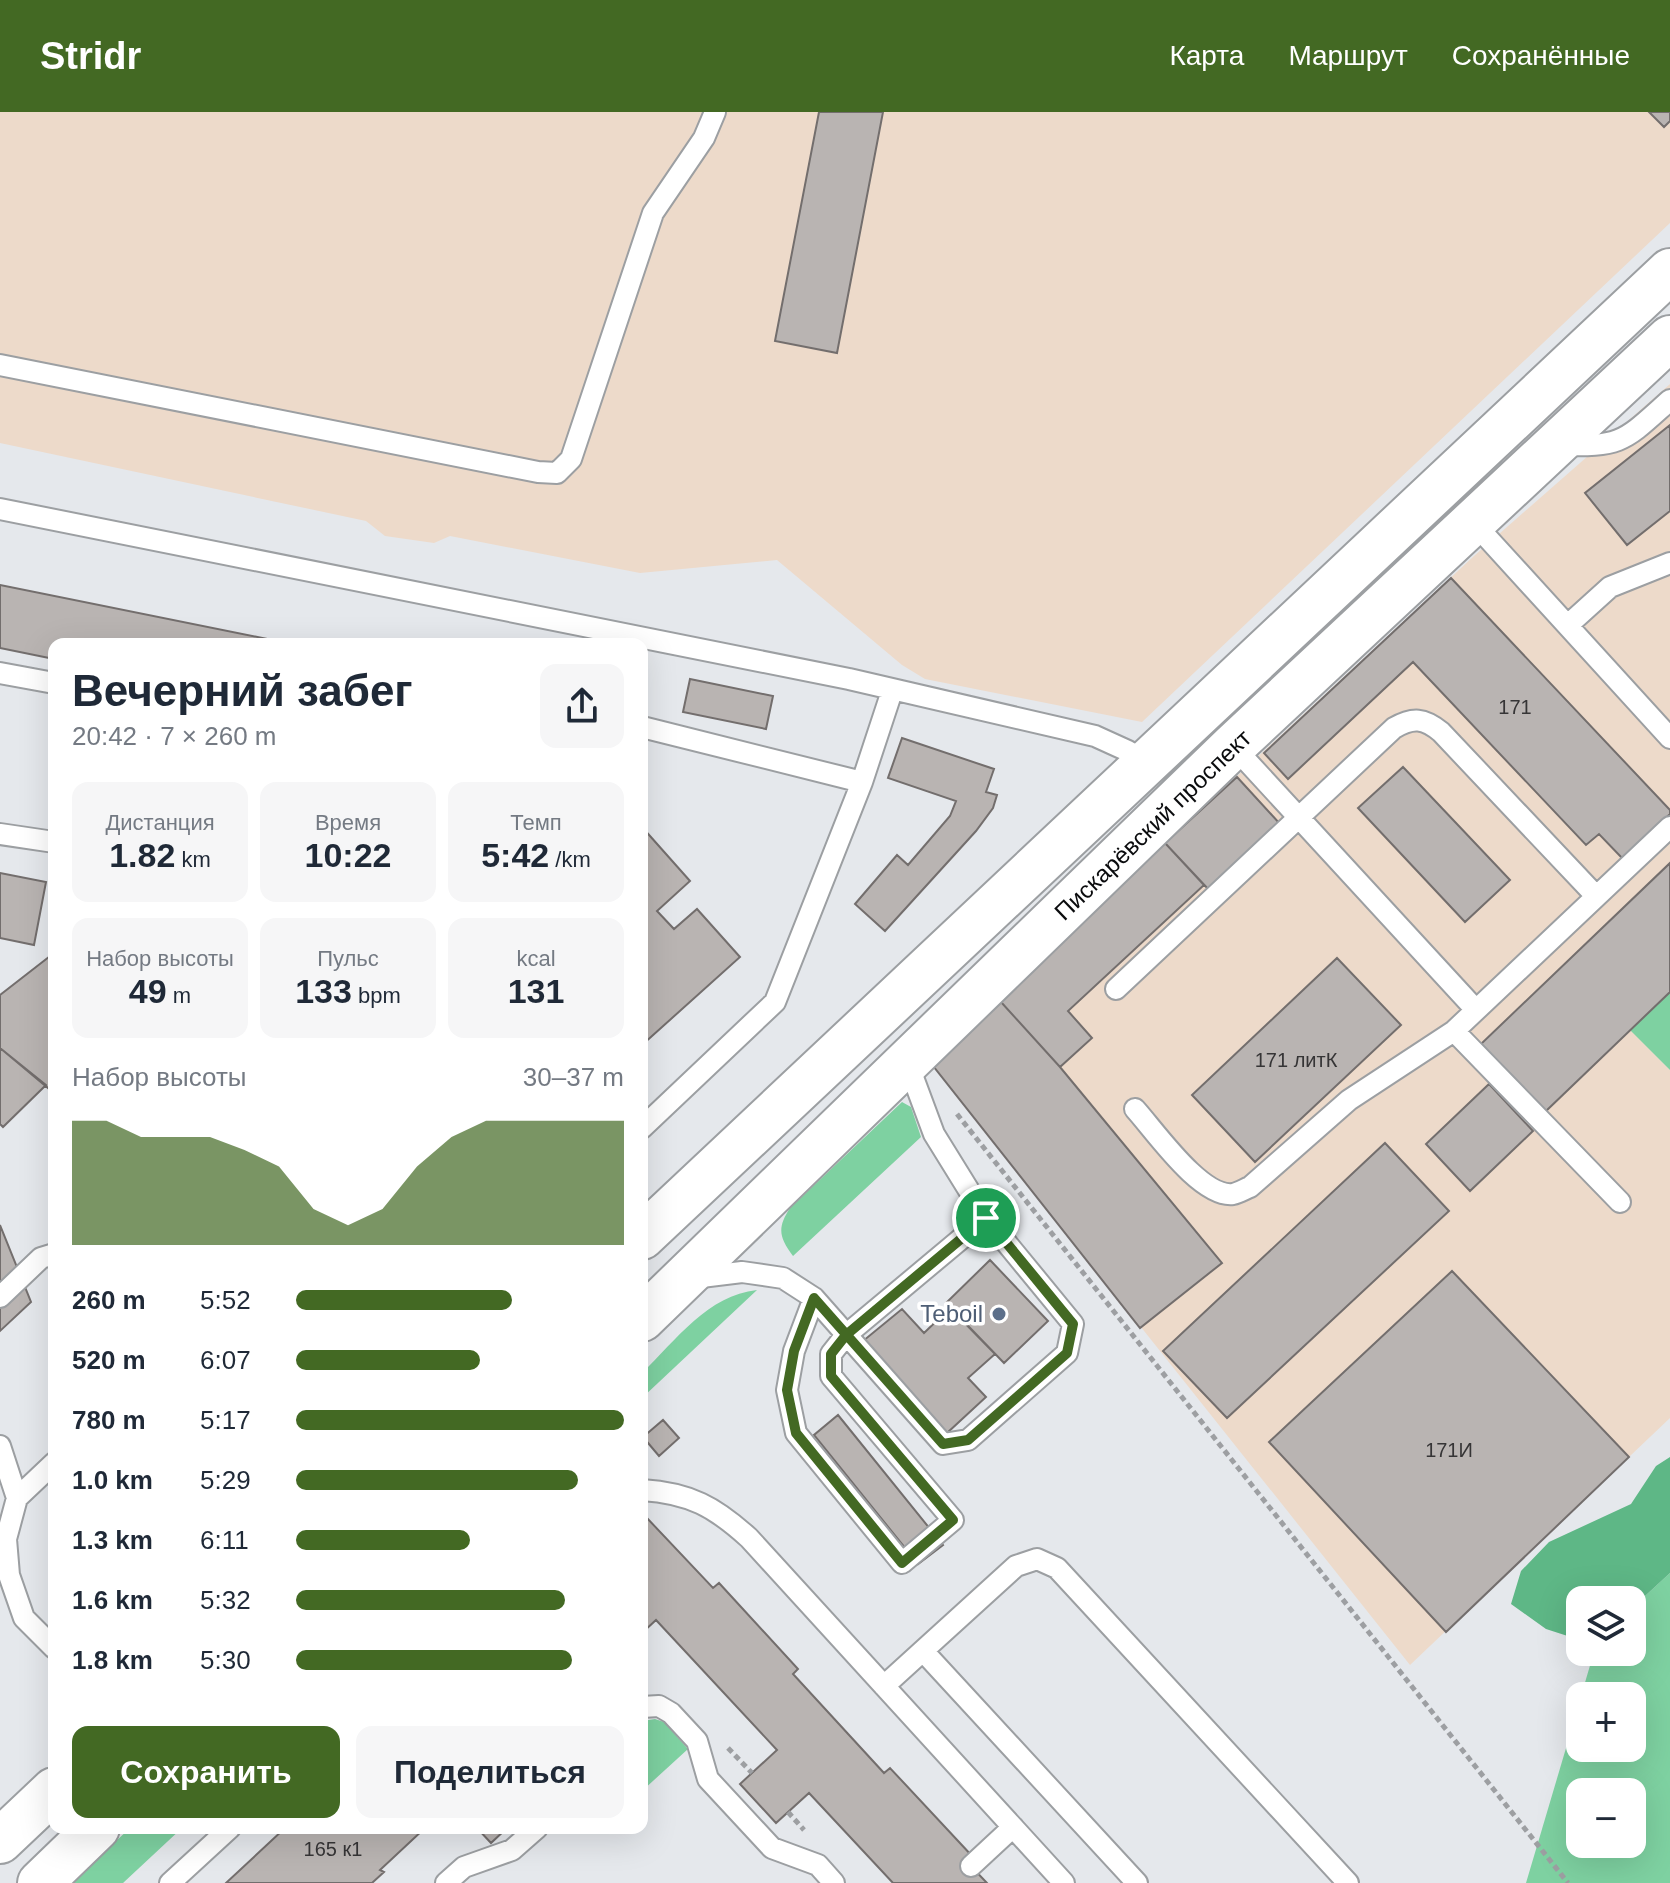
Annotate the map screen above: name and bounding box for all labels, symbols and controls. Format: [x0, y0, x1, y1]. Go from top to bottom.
text: Stridr [40, 35, 141, 77]
text: Карта [1169, 40, 1244, 71]
text: Маршрут [1288, 40, 1408, 71]
text: Сохранённые [1452, 40, 1630, 71]
button: share [540, 664, 624, 748]
text: Вечерний забег [72, 666, 413, 715]
house number: 171 [1498, 696, 1532, 718]
text: 20:42 · 7 × 260 m [72, 721, 277, 751]
street label: Пискарёвский проспект [1049, 724, 1256, 925]
text: Дистанция [105, 810, 215, 835]
text: Время [315, 810, 381, 835]
text: Темп [510, 810, 562, 835]
text: 1.82 [109, 836, 175, 874]
text: 10:22 [305, 836, 391, 874]
text: 5:42 [481, 836, 549, 874]
text: km [175, 847, 211, 872]
text: /km [549, 847, 591, 872]
text: Набор высоты [86, 946, 234, 971]
text: Пульс [317, 946, 379, 971]
text: kcal [516, 946, 556, 971]
text: 49 [129, 972, 167, 1010]
text: 133 [295, 972, 352, 1010]
text: 131 [508, 972, 564, 1010]
text: m [167, 983, 191, 1008]
text: bpm [352, 983, 401, 1008]
house number: 171 литК [1255, 1049, 1338, 1071]
text: Набор высоты [72, 1062, 247, 1092]
text: 30–37 m [523, 1062, 624, 1092]
pin [952, 1184, 1020, 1252]
icon: arrive [964, 1196, 1008, 1240]
text: 260 m [72, 1285, 146, 1315]
text: 5:52 [200, 1285, 251, 1315]
place label: Teboil [920, 1300, 983, 1327]
marker: Teboil [990, 1305, 1008, 1323]
text: 520 m [72, 1345, 146, 1375]
text: 6:07 [200, 1345, 251, 1375]
text: 780 m [72, 1405, 146, 1435]
text: 5:17 [200, 1405, 251, 1435]
house number: 171И [1425, 1439, 1473, 1461]
text: 1.0 km [72, 1465, 153, 1495]
text: 5:29 [200, 1465, 251, 1495]
text: 1.3 km [72, 1525, 153, 1555]
text: 6:11 [200, 1525, 249, 1555]
text: 1.6 km [72, 1585, 153, 1615]
text: 5:32 [200, 1585, 251, 1615]
map controls [1566, 1586, 1646, 1858]
button: layers [1566, 1586, 1646, 1666]
text: 1.8 km [72, 1645, 153, 1675]
text: 5:30 [200, 1645, 251, 1675]
button: + [1566, 1682, 1646, 1762]
button: Сохранить [72, 1726, 340, 1818]
button: Поделиться [356, 1726, 624, 1818]
button: − [1566, 1778, 1646, 1858]
house number: 165 к1 [304, 1838, 362, 1860]

